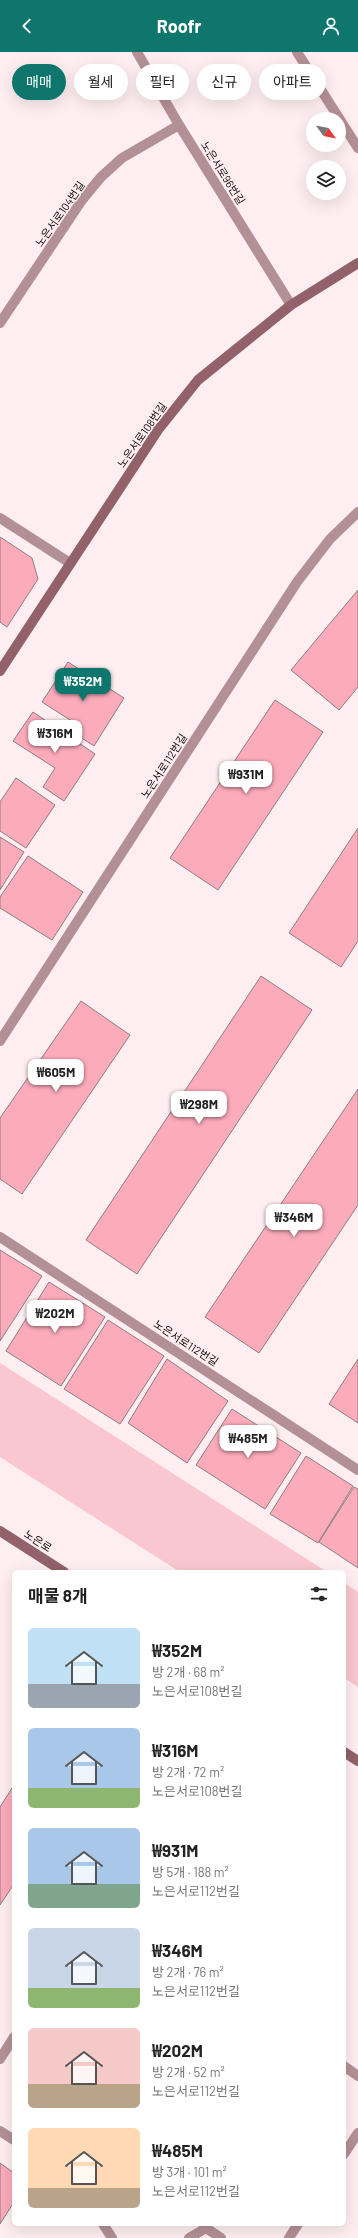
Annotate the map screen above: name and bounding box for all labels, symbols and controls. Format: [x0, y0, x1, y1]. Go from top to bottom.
icon: back [16, 15, 38, 37]
text: Roofr [157, 15, 201, 37]
icon: person [320, 15, 342, 37]
chip: 매매 [12, 64, 66, 100]
chip: 월세 [74, 64, 128, 100]
chip: 필터 [136, 64, 189, 100]
chip: 신규 [197, 64, 251, 100]
chip: 아파트 [259, 64, 326, 100]
north arrow [306, 112, 346, 152]
map controls [306, 112, 346, 200]
street label: 노은서로96번길 [199, 139, 248, 207]
button: layers [306, 160, 346, 200]
street label: 노은서로104번길 [32, 179, 87, 249]
street label: 노은서로108번길 [114, 400, 169, 470]
pin: ₩352M [55, 668, 111, 702]
text: ₩352M [64, 673, 102, 689]
pin: ₩316M [27, 720, 83, 754]
text: ₩316M [37, 725, 73, 741]
street label: 노은서로112번길 [138, 731, 189, 800]
pin: ₩931M [218, 761, 274, 795]
text: ₩931M [228, 766, 264, 782]
pin: ₩605M [28, 1059, 84, 1093]
text: ₩605M [37, 1064, 75, 1080]
pin: ₩298M [171, 1091, 227, 1125]
text: ₩298M [180, 1096, 218, 1112]
pin: ₩346M [266, 1204, 322, 1238]
text: ₩346M [275, 1209, 313, 1225]
pin: ₩202M [27, 1300, 83, 1334]
text: ₩202M [36, 1305, 74, 1321]
street label: 노은서로112번길 [152, 1317, 221, 1368]
pin: ₩485M [220, 1425, 276, 1459]
text: ₩485M [229, 1430, 267, 1446]
street label: 노은로 [22, 1527, 55, 1554]
icon: filters [308, 1583, 330, 1605]
text: 매물 8개 [28, 1585, 88, 1605]
text: ₩352M [152, 1640, 202, 1660]
icon: home [60, 1644, 108, 1692]
text: 방 2개 · 68 m² [152, 1664, 224, 1680]
text: 노은서로108번길 [152, 1683, 242, 1699]
text: ₩316M [152, 1740, 198, 1760]
icon: home [60, 1744, 108, 1792]
text: 방 2개 · 72 m² [152, 1764, 224, 1780]
text: 노은서로108번길 [152, 1783, 242, 1799]
text: ₩931M [152, 1840, 198, 1860]
icon: home [60, 1844, 108, 1892]
text: 방 5개 · 188 m² [152, 1864, 229, 1880]
text: 노은서로112번길 [152, 1883, 240, 1899]
text: ₩346M [152, 1940, 203, 1960]
icon: home [60, 1944, 108, 1992]
text: 방 2개 · 76 m² [152, 1964, 224, 1980]
text: 노은서로112번길 [152, 1983, 240, 1999]
text: ₩202M [152, 2040, 203, 2060]
icon: home [60, 2044, 108, 2092]
text: 방 2개 · 52 m² [152, 2064, 225, 2080]
text: 노은서로112번길 [152, 2083, 240, 2099]
text: ₩485M [152, 2140, 203, 2160]
icon: home [60, 2144, 108, 2192]
text: 방 3개 · 101 m² [152, 2164, 227, 2180]
text: 노은서로112번길 [152, 2183, 240, 2199]

